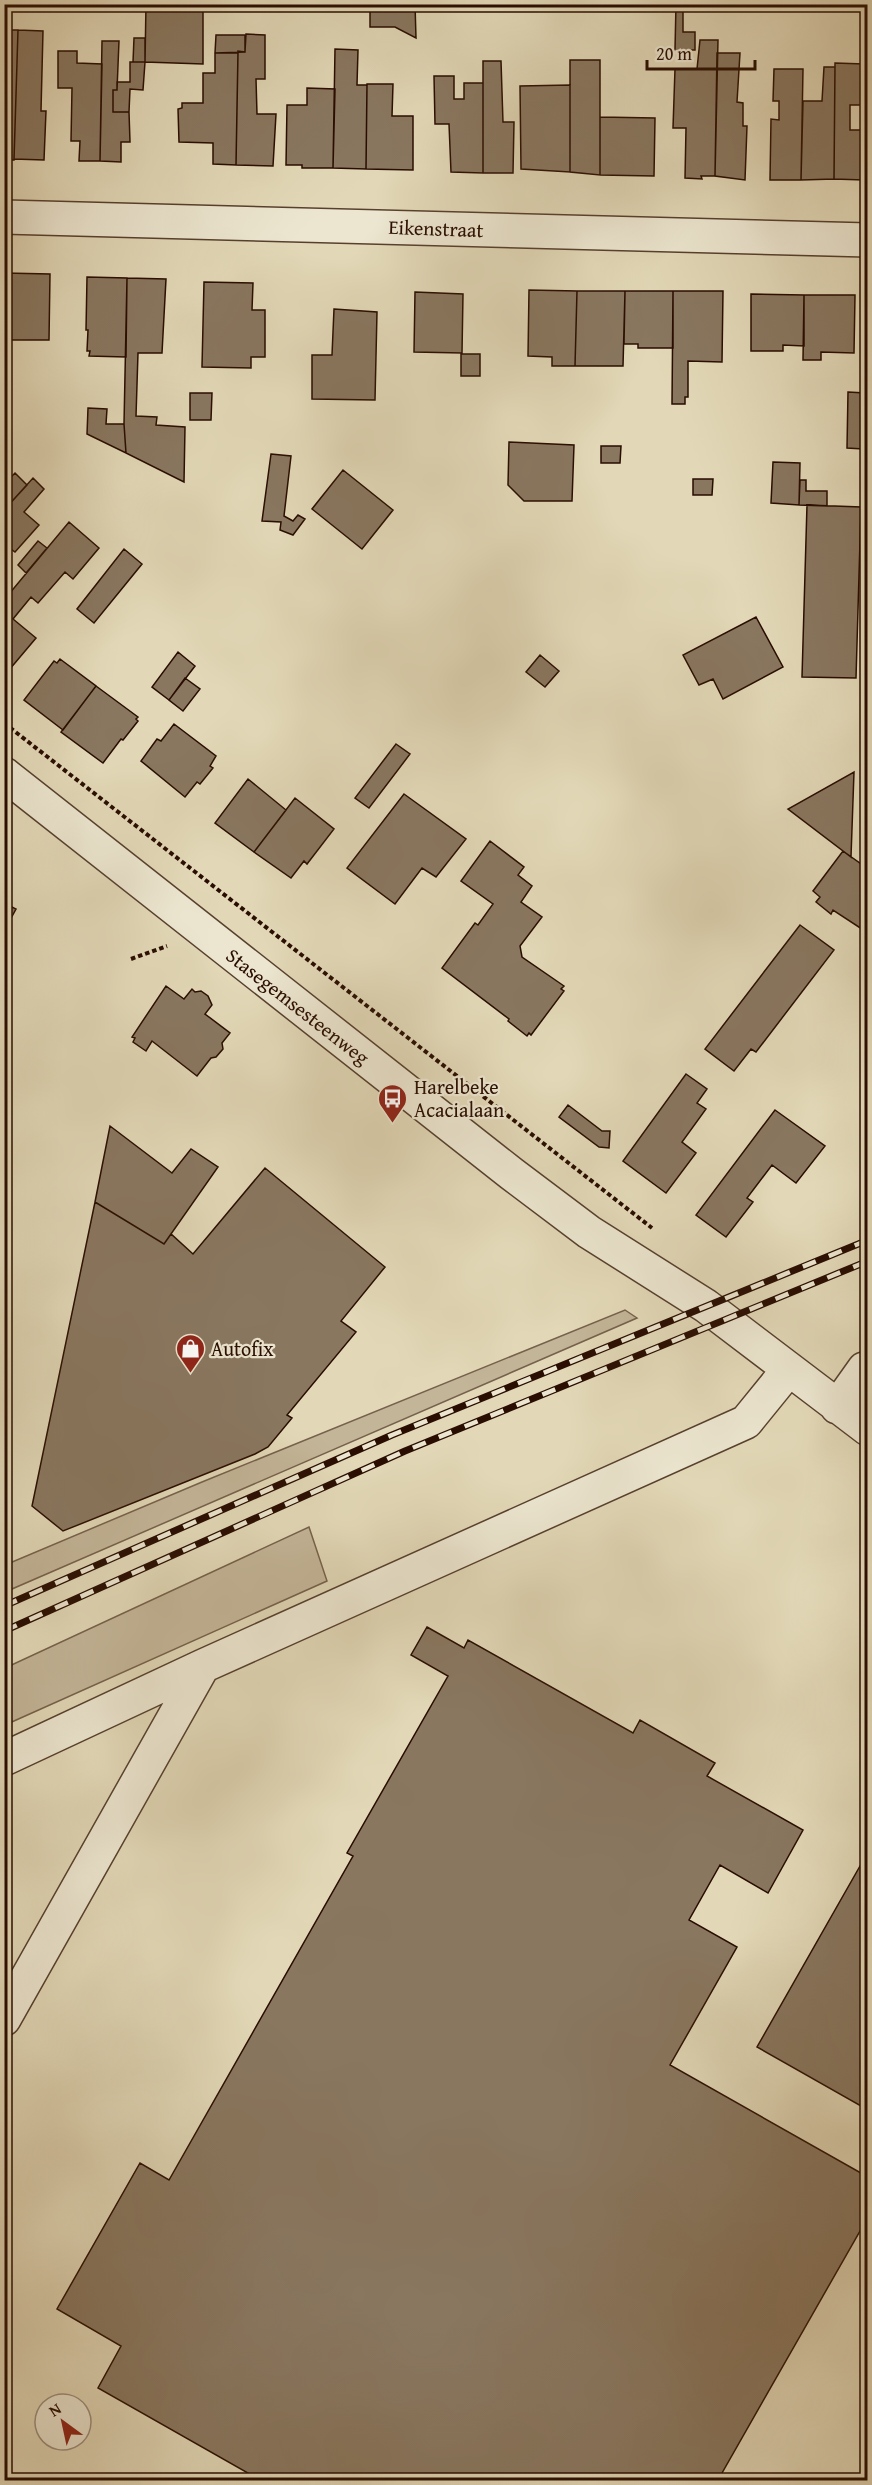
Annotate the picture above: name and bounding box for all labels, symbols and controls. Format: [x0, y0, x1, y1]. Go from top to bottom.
scale bar [647, 33, 755, 71]
text: 20 m [656, 40, 692, 67]
street label: Eikenstraat [388, 212, 484, 244]
street label: Stasegemsesteenweg [220, 941, 376, 1071]
place label: Harelbeke Acacialaan [414, 1072, 504, 1124]
bus stop icon: Harelbeke Acacialaan [377, 1082, 409, 1124]
shop icon: Autofix [174, 1332, 206, 1374]
place label: Autofix [211, 1334, 274, 1363]
north arrow [33, 2392, 93, 2452]
text: N [44, 2396, 66, 2422]

